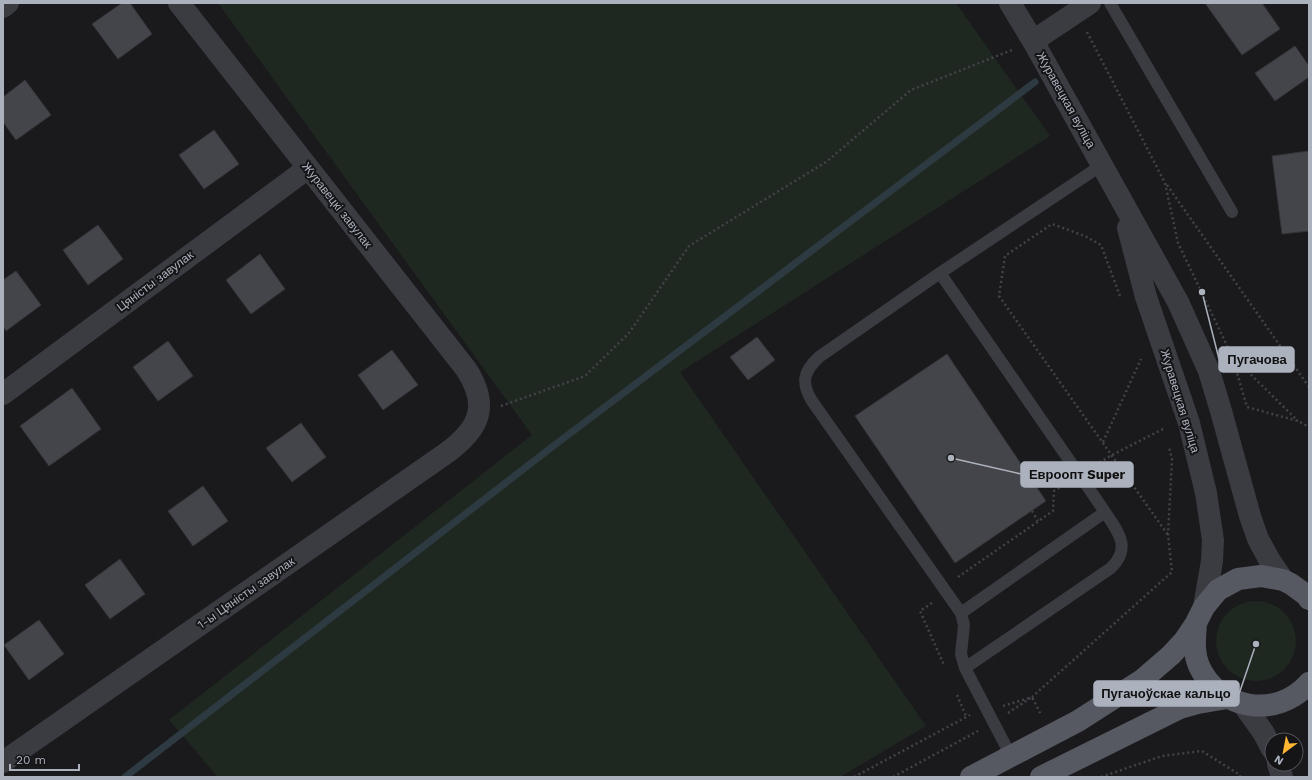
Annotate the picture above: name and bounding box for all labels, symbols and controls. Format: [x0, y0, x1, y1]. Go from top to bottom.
street label: Журавецкая вуліца [1034, 49, 1098, 151]
street label: Журавецкі завулак [299, 159, 375, 251]
street label: Цяністы завулак [114, 247, 196, 314]
street label: Журавецкая вуліца [1158, 347, 1203, 455]
callout: Пугачова [1219, 347, 1294, 372]
text: Пугачова [1227, 352, 1287, 367]
callout: Евроопт Super [1021, 462, 1133, 487]
text: Евроопт Super [1029, 467, 1125, 482]
street label: 1-ы Цяністы завулак [195, 554, 298, 632]
callout: Пугачоўскае кальцо [1094, 681, 1239, 706]
text: Пугачоўскае кальцо [1101, 686, 1231, 701]
north arrow [1264, 732, 1304, 772]
scale bar [10, 746, 79, 772]
text: N [1272, 752, 1286, 768]
text: 20 m [16, 753, 46, 767]

